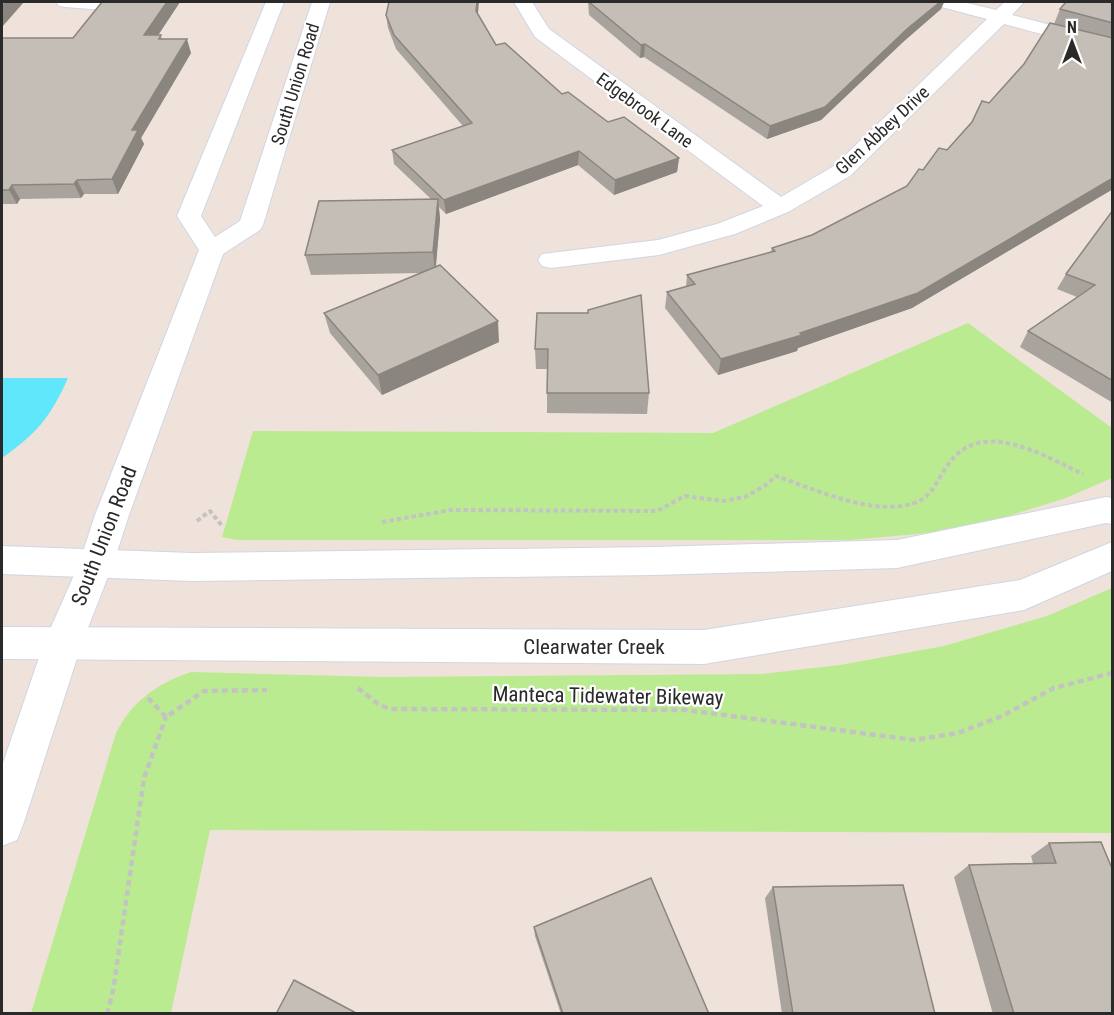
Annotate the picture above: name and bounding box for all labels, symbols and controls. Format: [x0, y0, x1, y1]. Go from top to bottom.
north arrow [1042, 12, 1102, 72]
text: N [1067, 18, 1077, 37]
street label: South Union Road [267, 21, 323, 147]
street label: Edgebrook Lane [593, 68, 697, 152]
street label: Glen Abbey Drive [831, 81, 933, 179]
street label: South Union Road [66, 463, 142, 609]
street label: Clearwater Creek [523, 635, 665, 659]
street label: Manteca Tidewater Bikeway [492, 682, 724, 710]

